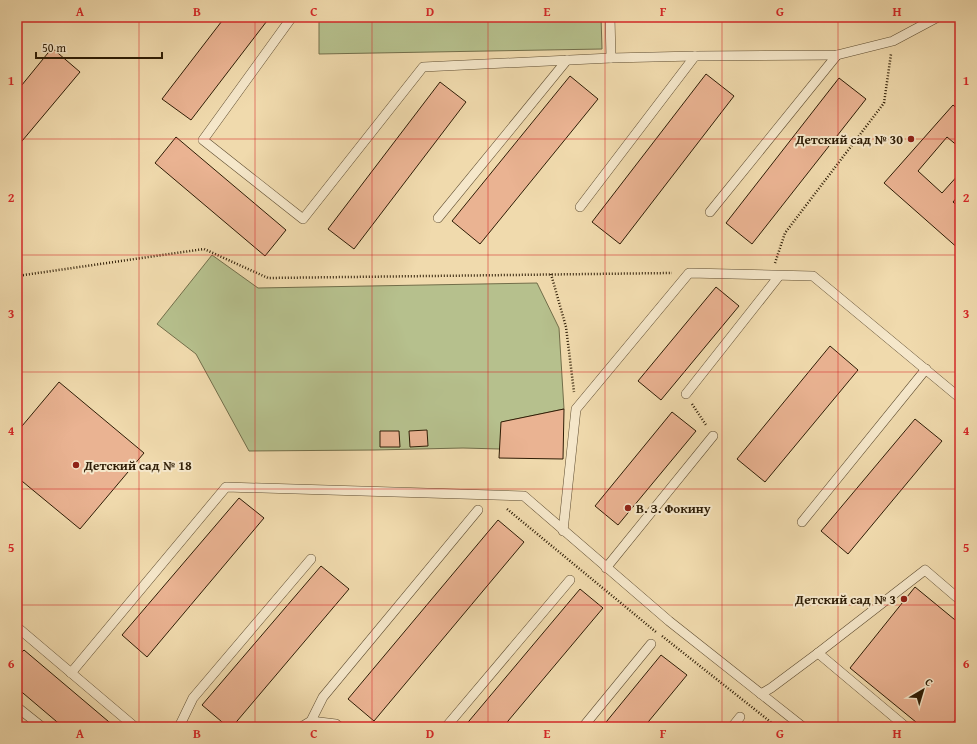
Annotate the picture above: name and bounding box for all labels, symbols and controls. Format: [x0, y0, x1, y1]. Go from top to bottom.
text: A [76, 2, 85, 21]
text: B [193, 2, 201, 21]
text: C [310, 2, 318, 21]
text: D [426, 2, 434, 21]
text: E [544, 2, 551, 21]
text: F [660, 2, 667, 21]
text: G [776, 2, 784, 21]
text: H [892, 2, 902, 21]
scale bar [36, 34, 162, 60]
text: 50 m [42, 39, 66, 56]
text: 1 [8, 71, 14, 90]
text: 1 [963, 71, 969, 90]
place label: Детский сад № 30 [794, 130, 903, 149]
marker: Детский сад № 30 [906, 134, 916, 144]
text: 2 [8, 188, 15, 207]
text: 2 [963, 188, 970, 207]
text: 3 [8, 304, 14, 323]
text: 3 [963, 304, 969, 323]
text: 4 [8, 421, 15, 440]
text: 4 [963, 421, 970, 440]
place label: Детский сад № 18 [83, 456, 192, 475]
marker: Детский сад № 18 [71, 460, 81, 470]
place label: В. З. Фокину [636, 499, 711, 518]
marker: В. З. Фокину [623, 503, 633, 513]
text: 5 [8, 538, 15, 557]
text: 5 [963, 538, 970, 557]
place label: Детский сад № 3 [794, 590, 896, 609]
marker: Детский сад № 3 [899, 594, 909, 604]
text: 6 [8, 654, 15, 673]
text: 6 [963, 654, 970, 673]
north arrow [903, 670, 943, 710]
text: С [922, 674, 937, 690]
text: A [76, 724, 85, 743]
text: B [193, 724, 201, 743]
text: C [310, 724, 318, 743]
text: D [426, 724, 434, 743]
text: E [544, 724, 551, 743]
text: F [660, 724, 667, 743]
text: G [776, 724, 784, 743]
text: H [892, 724, 902, 743]

